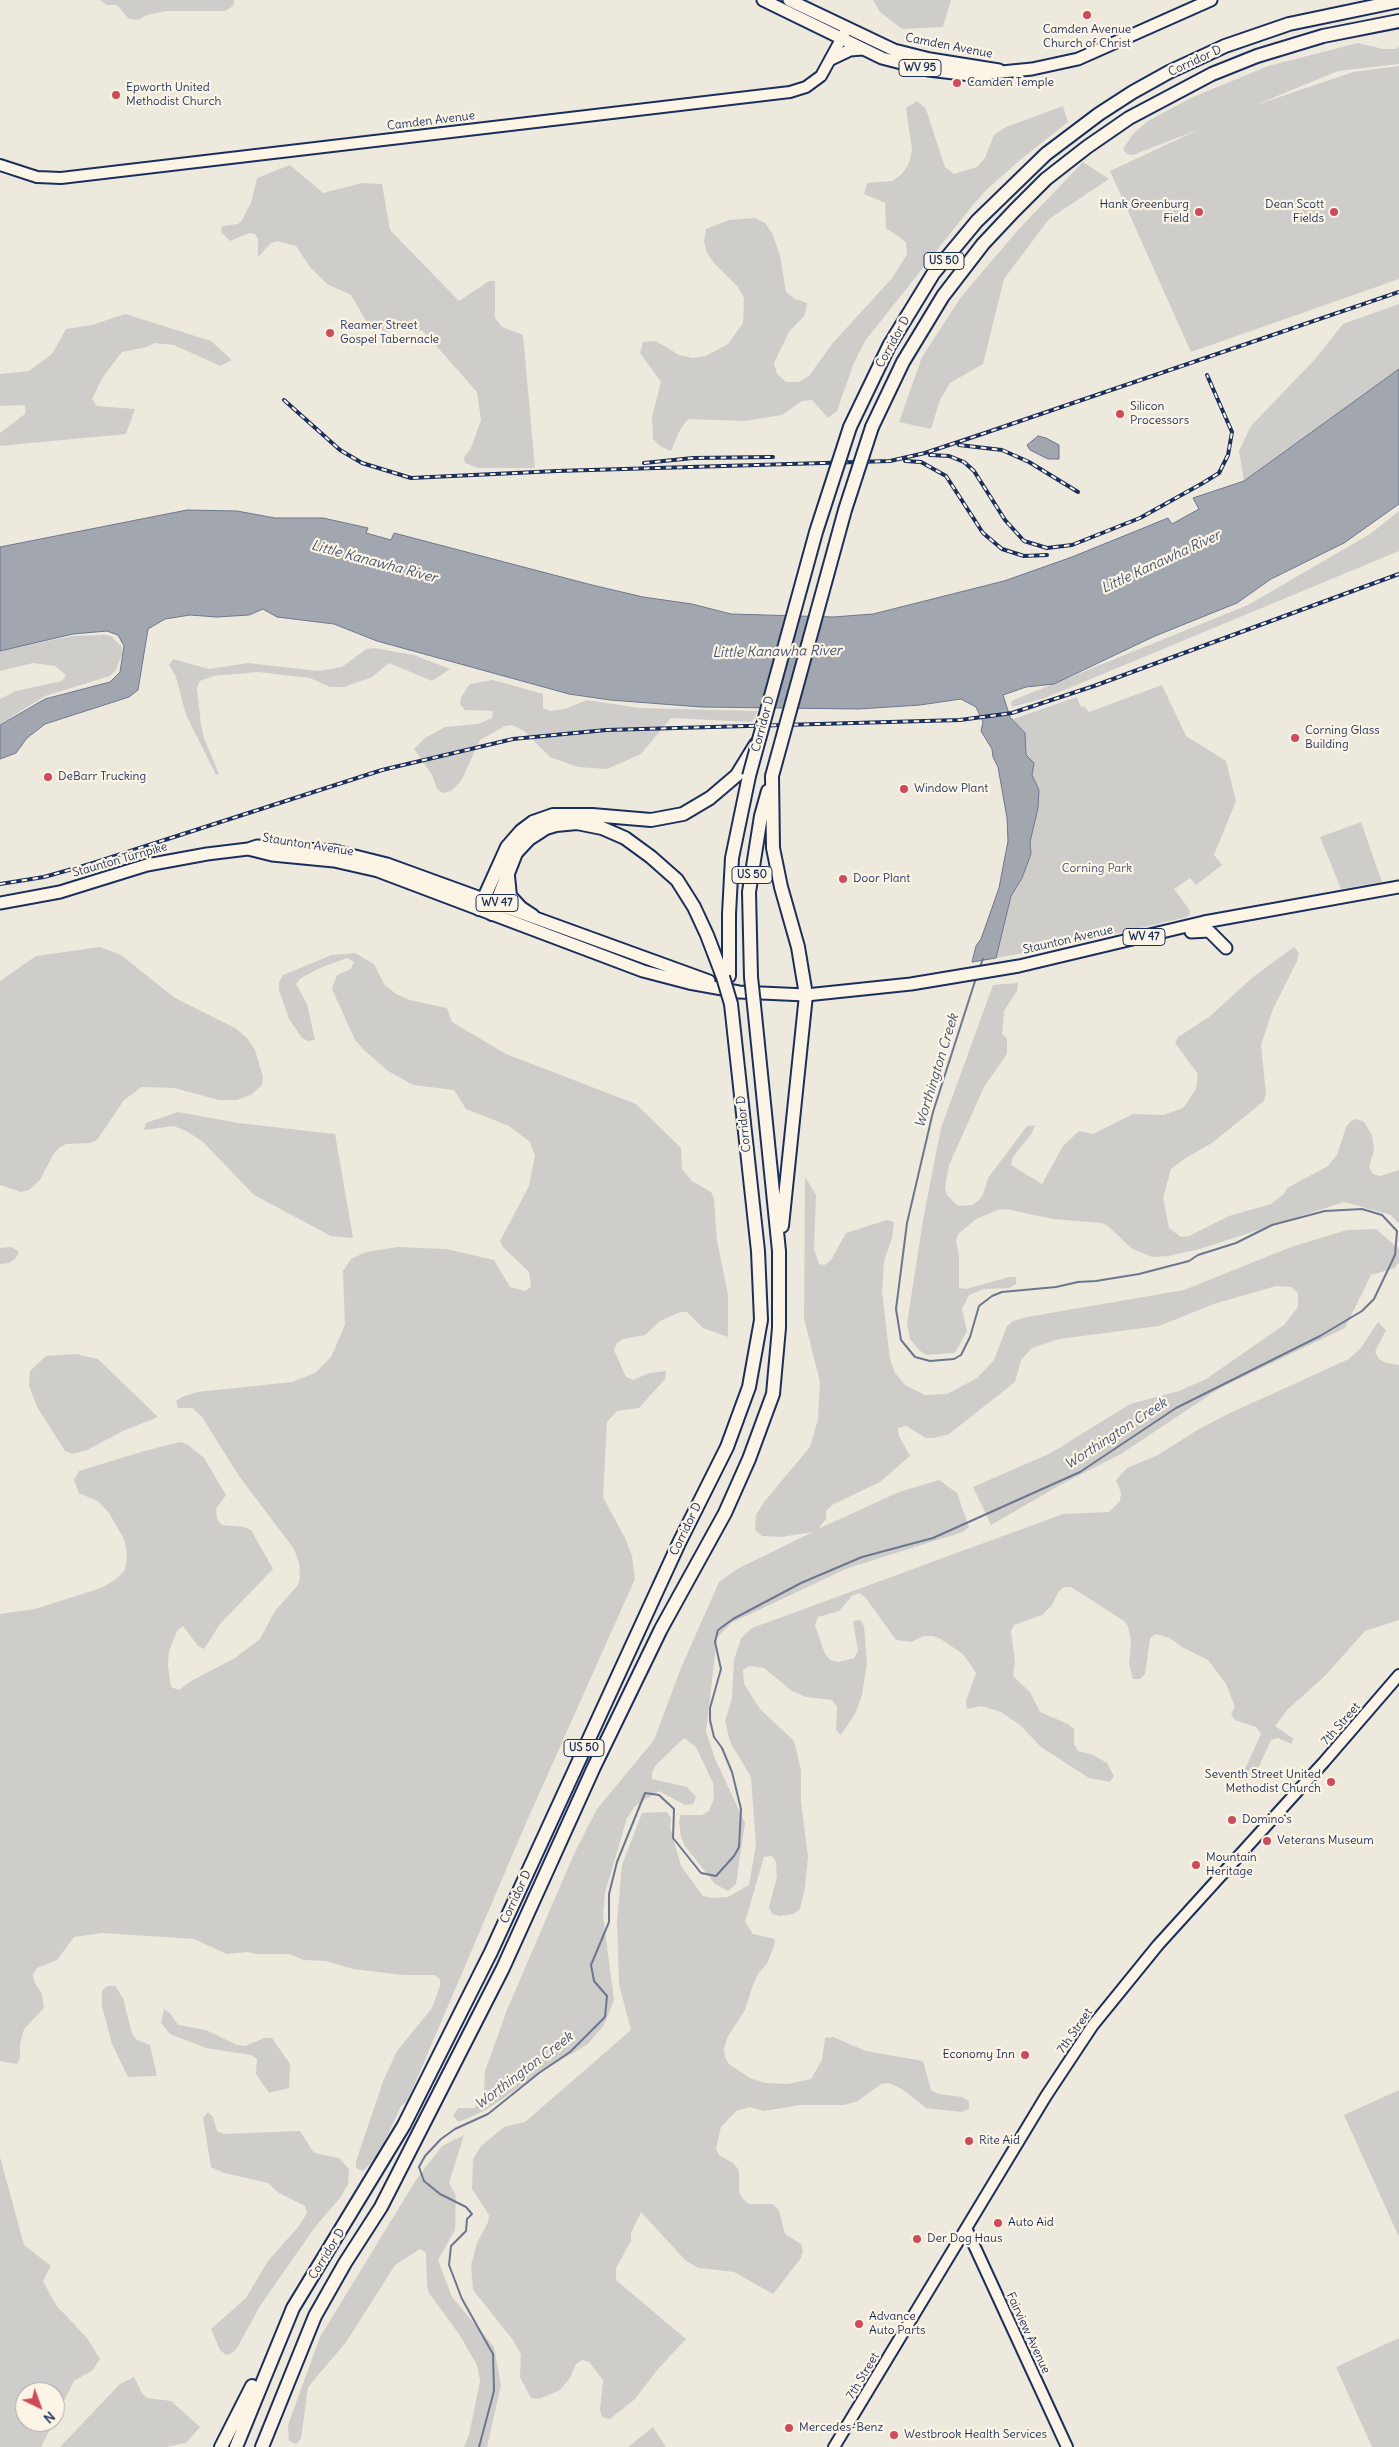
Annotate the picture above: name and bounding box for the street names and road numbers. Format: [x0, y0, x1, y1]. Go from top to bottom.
street label: Camden Avenue [904, 30, 994, 62]
street label: Corridor D [1166, 42, 1224, 80]
road number: WV 95 [899, 59, 941, 76]
street label: Camden Avenue [386, 108, 476, 134]
road number: US 50 [924, 252, 964, 270]
street label: Corridor D [873, 314, 913, 370]
street label: Corridor D [749, 695, 777, 753]
street label: Staunton Avenue [261, 831, 355, 859]
street label: Staunton Turnpike [71, 840, 169, 880]
road number: US 50 [732, 866, 772, 884]
road number: WV 47 [476, 894, 518, 911]
street label: Staunton Avenue [1022, 923, 1114, 957]
road number: WV 47 [1123, 929, 1165, 946]
street label: Corridor D [734, 1095, 754, 1153]
street label: Corridor D [667, 1500, 705, 1558]
street label: 7th Street [1319, 1700, 1363, 1748]
road number: US 50 [564, 1740, 604, 1756]
street label: Corridor D [497, 1868, 535, 1926]
street label: 7th Street [1054, 2006, 1096, 2056]
street label: Corridor D [306, 2226, 348, 2282]
street label: Fairview Avenue [1003, 2290, 1053, 2376]
street label: 7th Street [844, 2350, 882, 2402]

